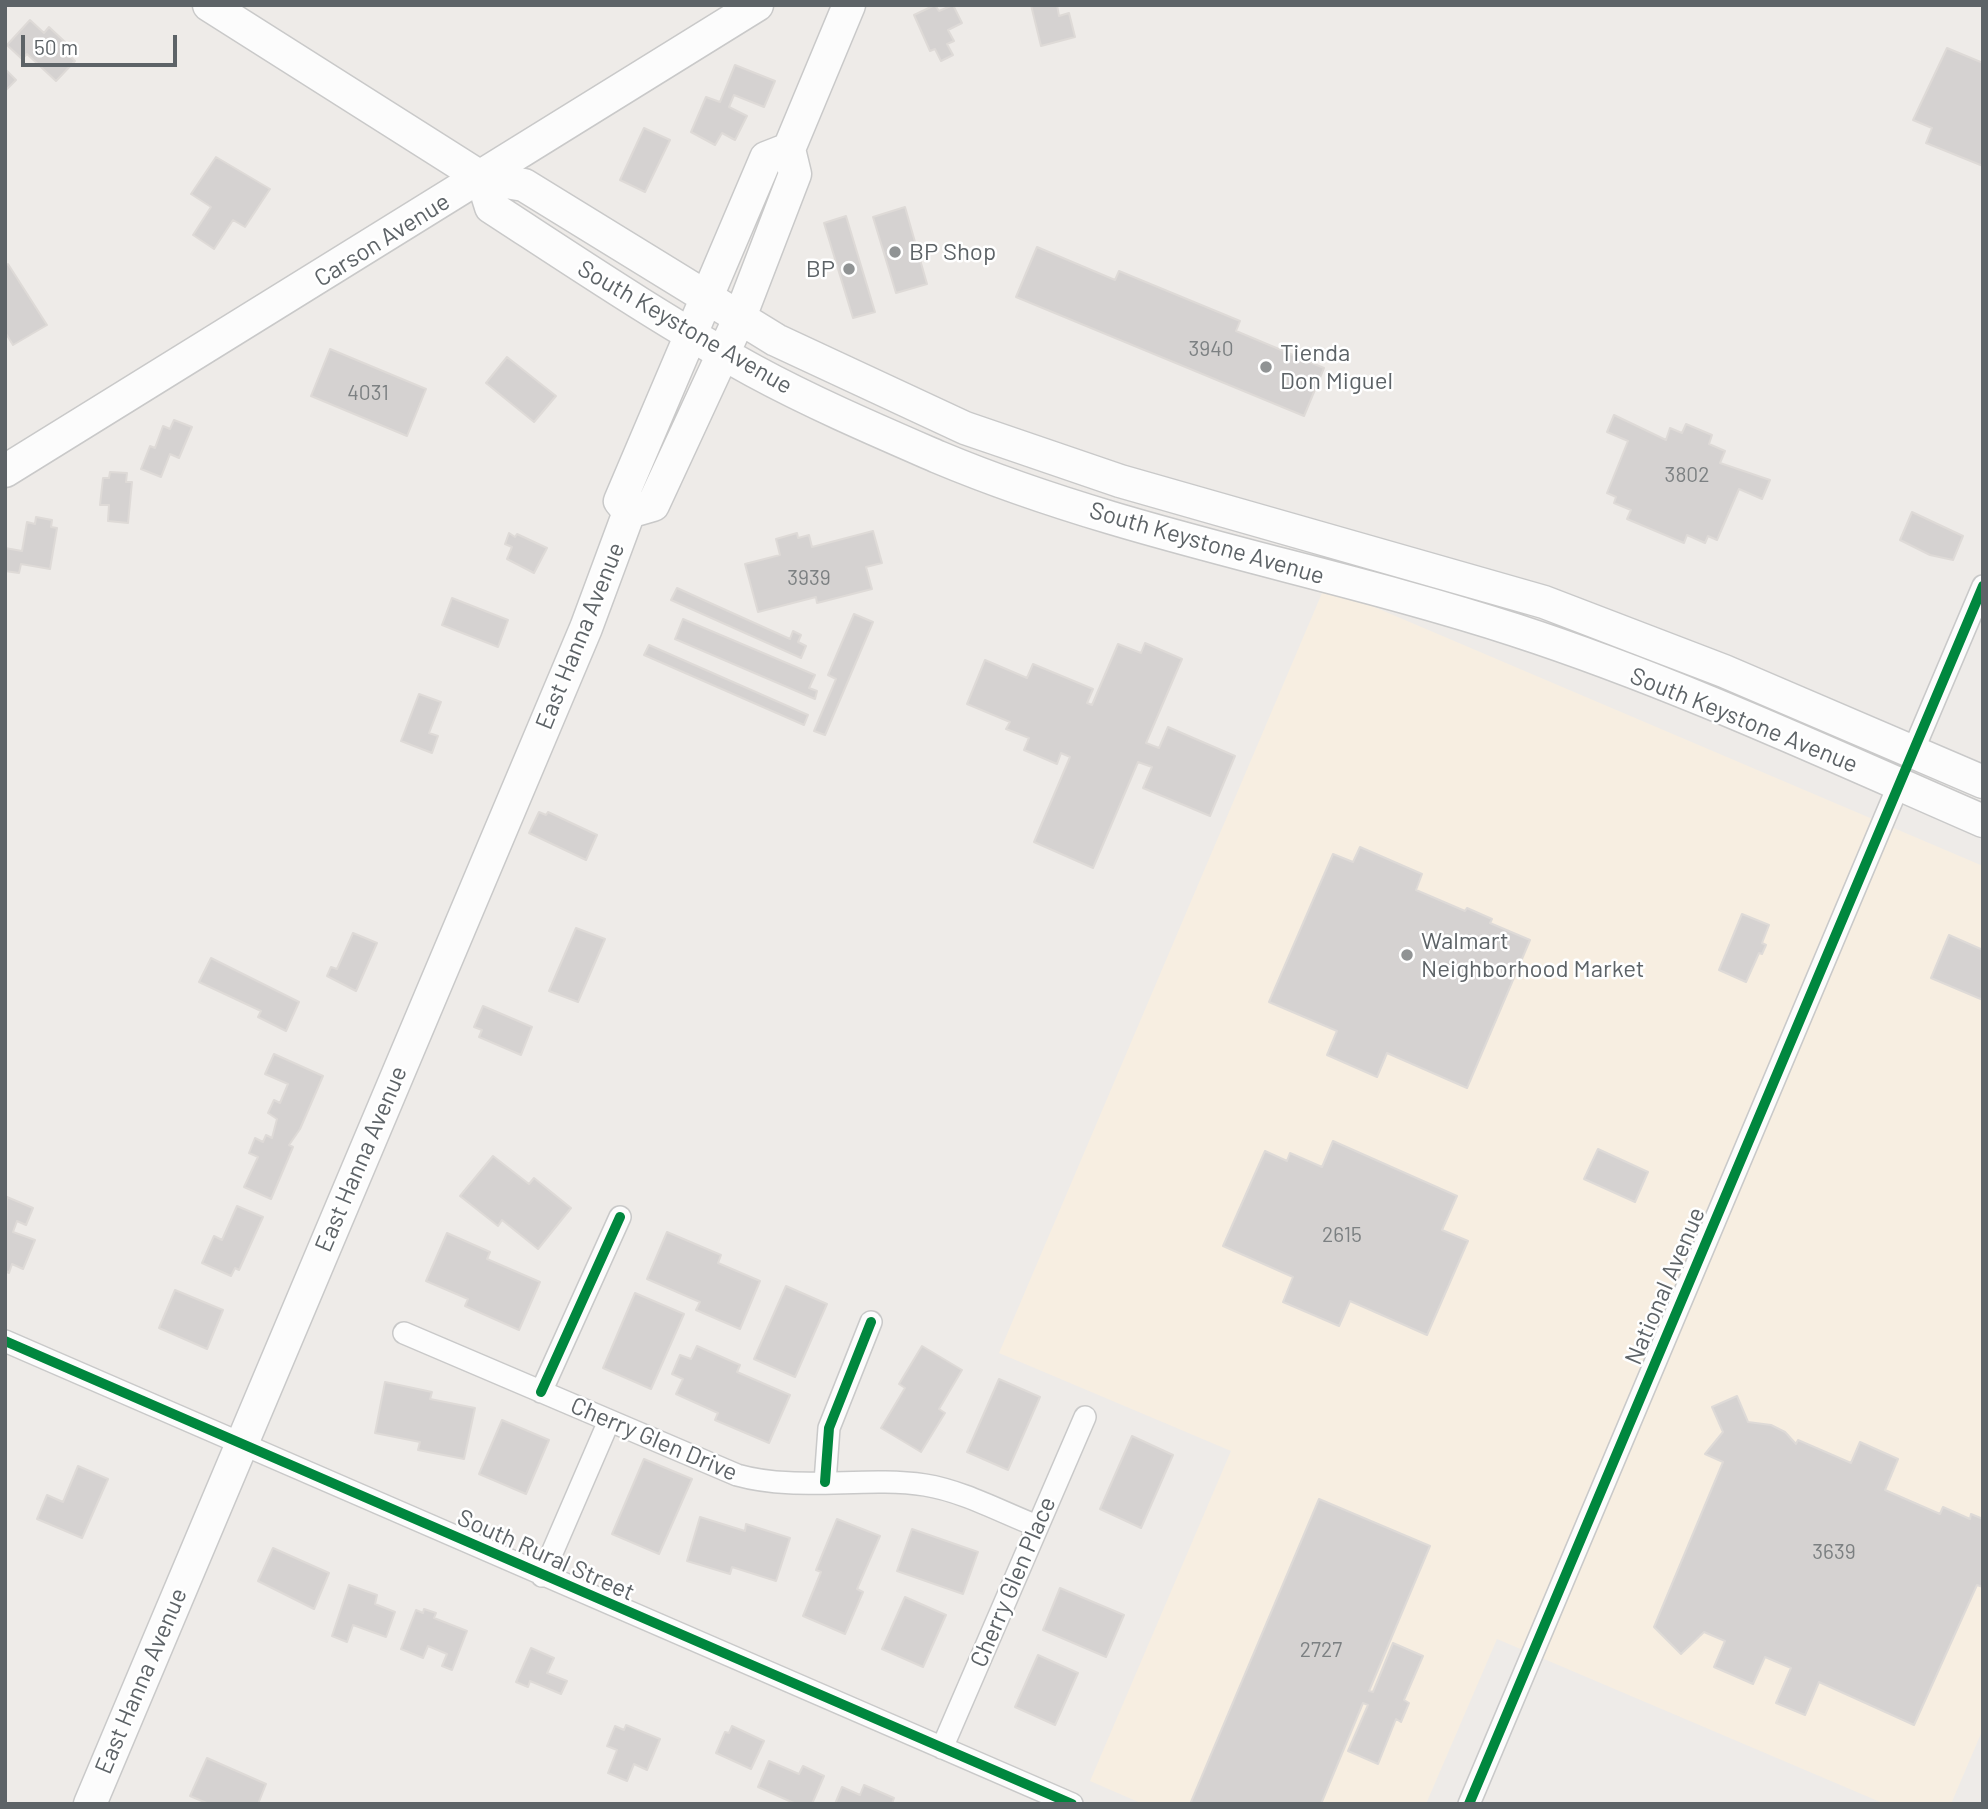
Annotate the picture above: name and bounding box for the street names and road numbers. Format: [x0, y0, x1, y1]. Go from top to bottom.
street label: Carson Avenue [309, 187, 455, 293]
street label: South Keystone Avenue [573, 254, 797, 400]
street label: South Keystone Avenue [1086, 496, 1328, 590]
street label: East Hanna Avenue [529, 538, 631, 734]
street label: South Keystone Avenue [1626, 661, 1862, 779]
street label: East Hanna Avenue [309, 1062, 413, 1256]
street label: National Avenue [1619, 1203, 1711, 1369]
street label: Cherry Glen Drive [566, 1391, 742, 1487]
street label: Cherry Glen Place [964, 1493, 1062, 1671]
street label: South Rural Street [453, 1503, 639, 1607]
street label: East Hanna Avenue [89, 1584, 193, 1778]

